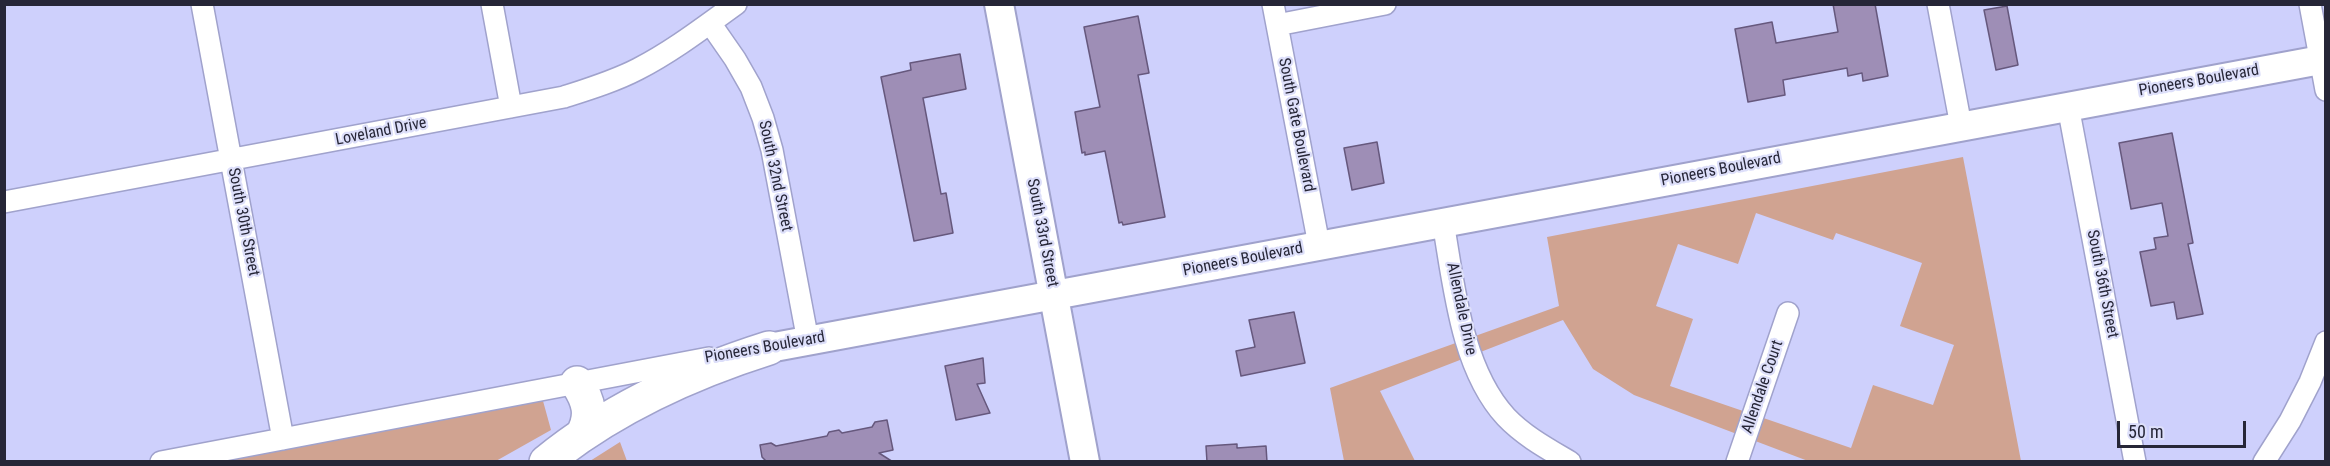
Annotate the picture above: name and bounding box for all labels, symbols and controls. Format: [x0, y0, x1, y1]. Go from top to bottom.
street label: South Gate Boulevard [1274, 56, 1318, 194]
street label: Pioneers Boulevard [2137, 61, 2261, 101]
street label: Loveland Drive [334, 114, 428, 150]
street label: South 32nd Street [754, 119, 796, 233]
street label: Pioneers Boulevard [1659, 149, 1783, 191]
street label: South 30th Street [223, 166, 263, 278]
street label: South 33rd Street [1022, 177, 1062, 289]
street label: South 36th Street [2082, 228, 2122, 340]
street label: Pioneers Boulevard [1181, 239, 1305, 281]
street label: Allendale Drive [1442, 261, 1480, 357]
street label: Pioneers Boulevard [703, 328, 827, 368]
street label: Allendale Court [1738, 338, 1788, 436]
scale bar [2120, 409, 2249, 447]
text: 50 m [2128, 421, 2163, 442]

